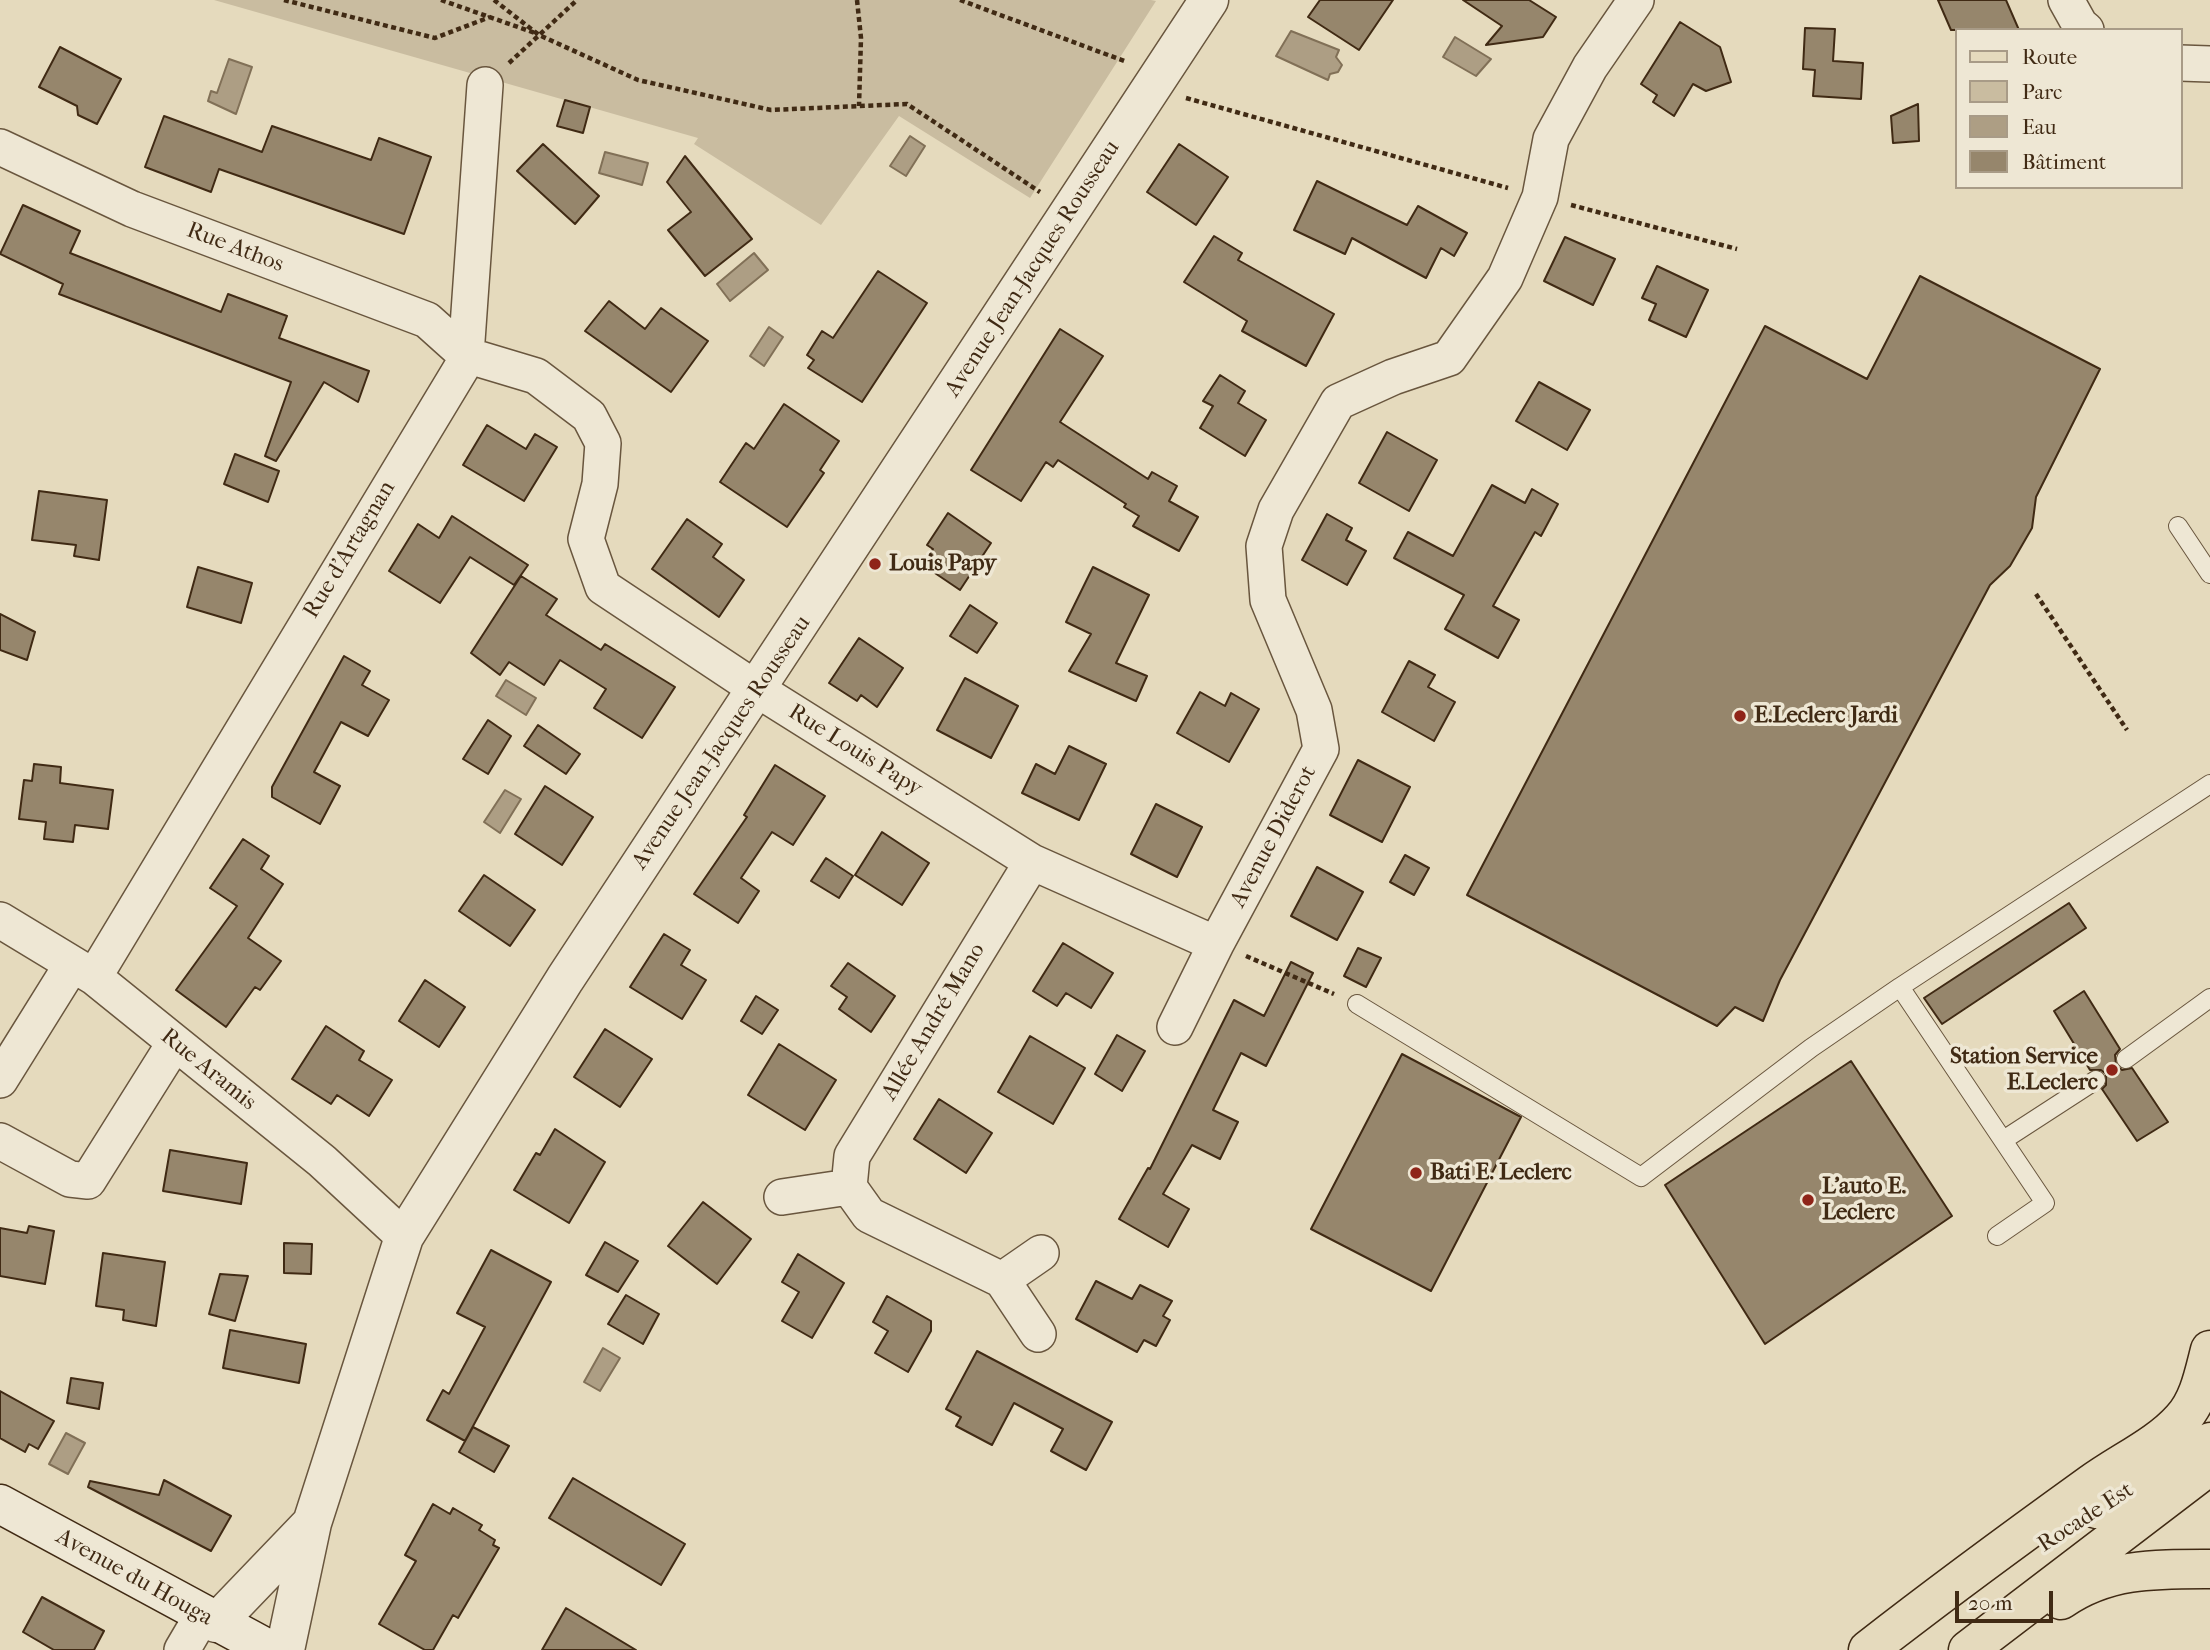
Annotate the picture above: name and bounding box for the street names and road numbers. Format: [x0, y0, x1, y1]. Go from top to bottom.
street label: Avenue Jean-Jacques Rousseau [940, 136, 1126, 402]
street label: Rue Athos [183, 217, 287, 279]
street label: Rue d'Artagnan [298, 476, 402, 624]
street label: Avenue Jean-Jacques Rousseau [627, 611, 817, 875]
street label: Rue Louis Papy [783, 699, 927, 803]
street label: Avenue Diderot [1225, 761, 1323, 913]
street label: Allée André Mano [876, 938, 992, 1106]
street label: Rue Aramis [155, 1023, 261, 1117]
street label: Rocade Est [2033, 1477, 2139, 1559]
street label: Avenue du Houga [51, 1524, 217, 1632]

